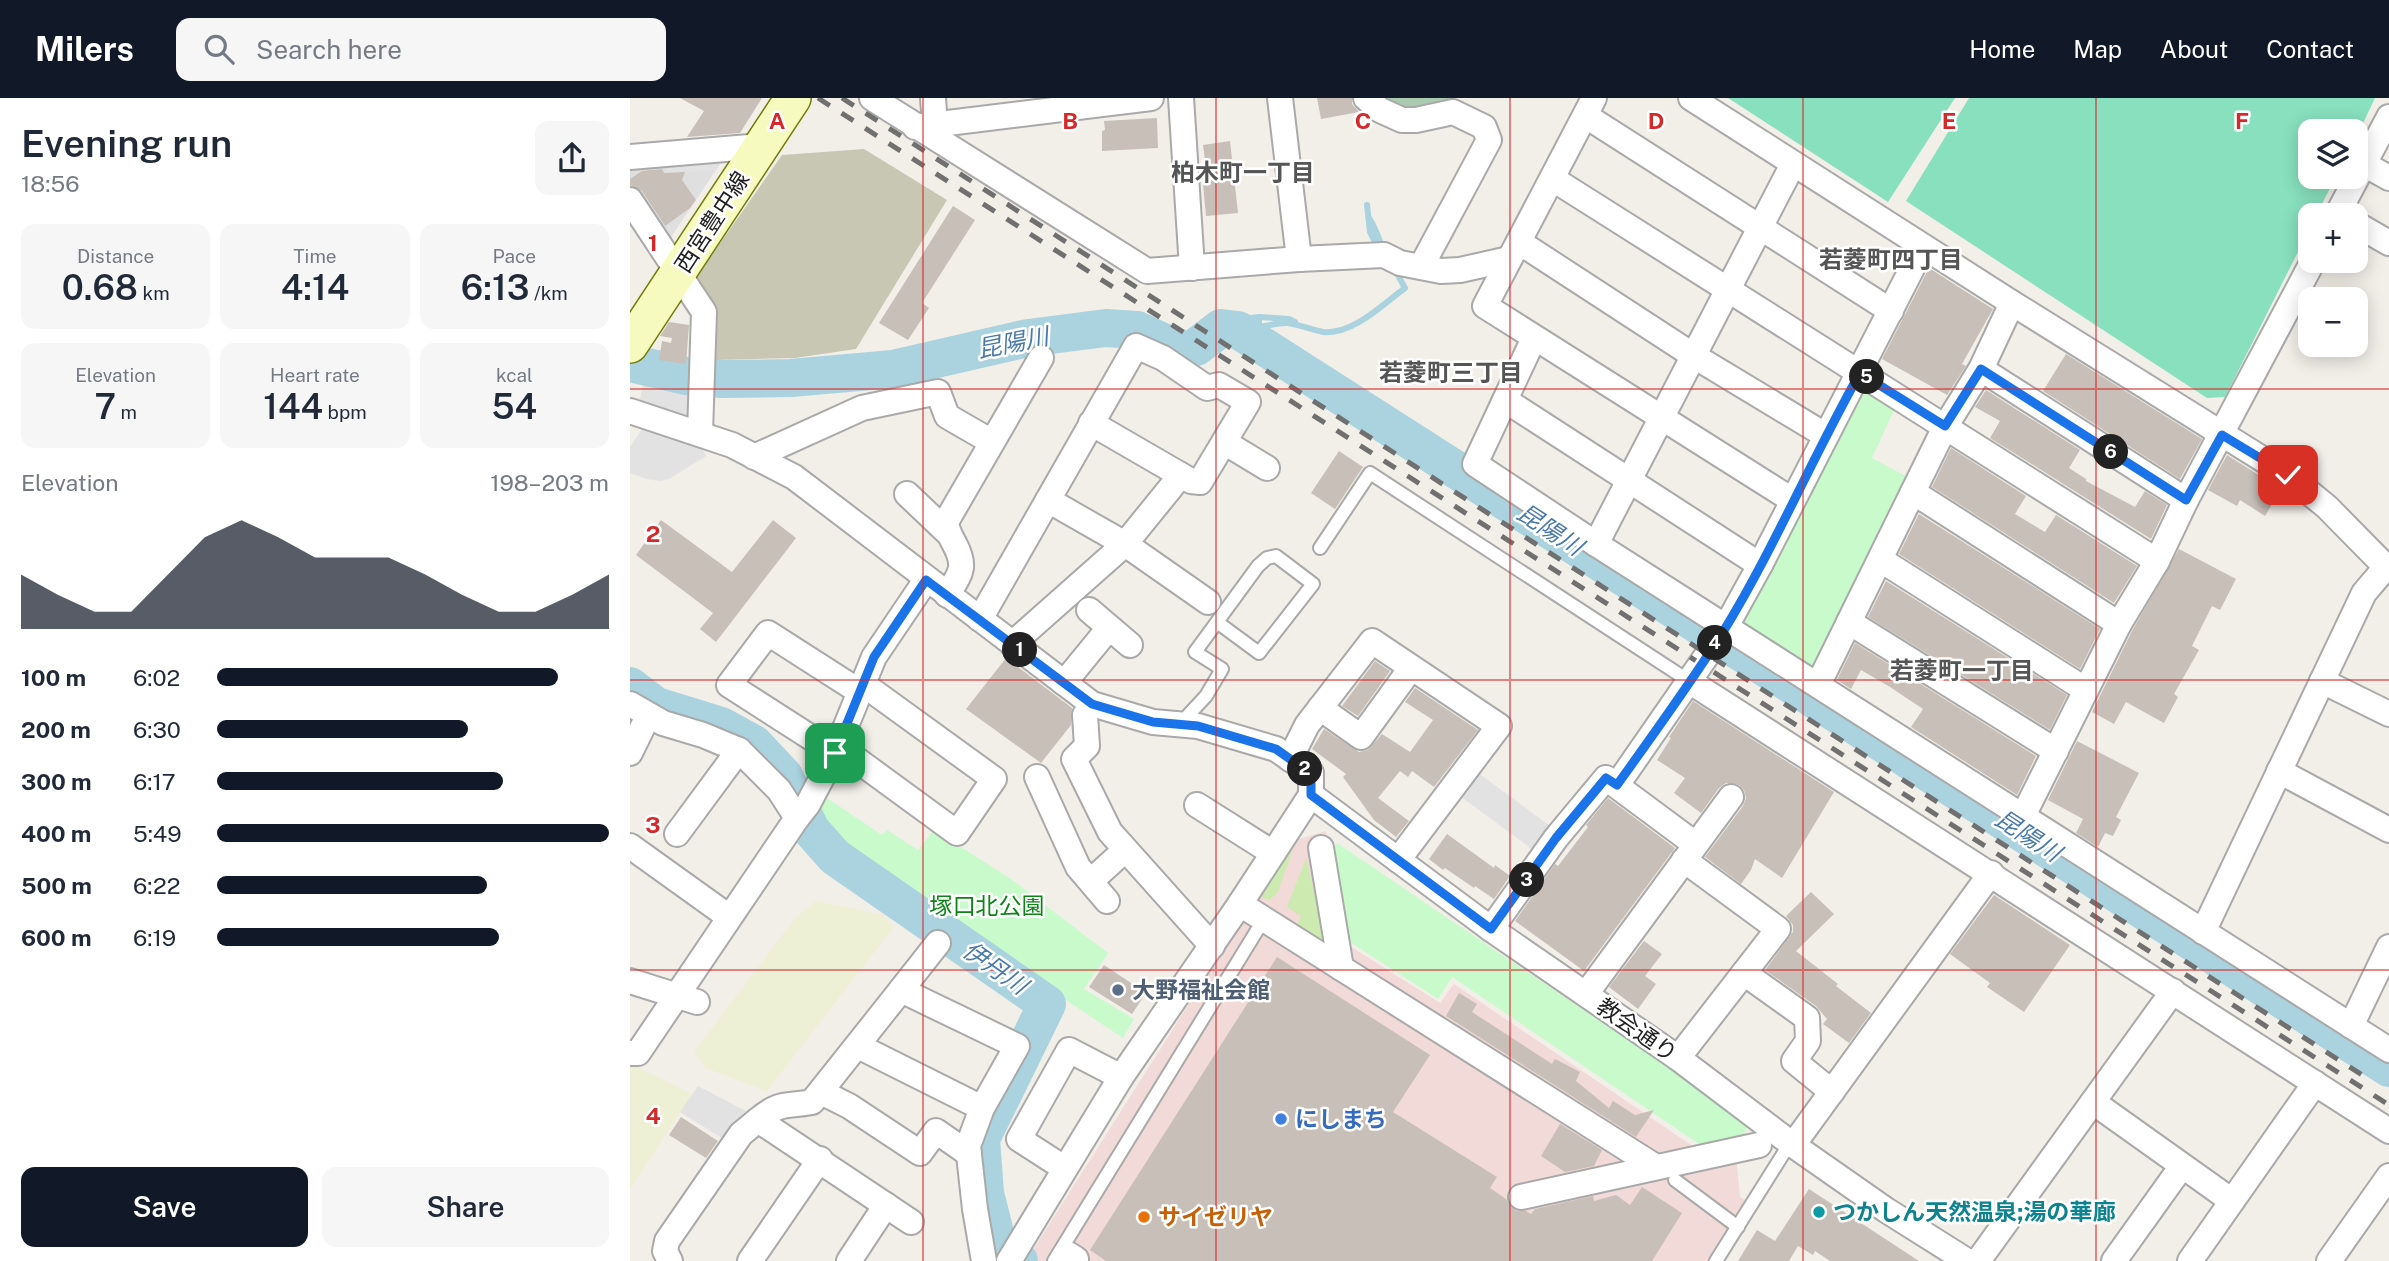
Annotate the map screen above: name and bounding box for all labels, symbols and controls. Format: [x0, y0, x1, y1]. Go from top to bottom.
search box [176, 18, 666, 81]
text: Milers [35, 30, 134, 68]
icon: search [200, 30, 238, 68]
text: Search here [256, 34, 402, 65]
text: Home [1969, 35, 2035, 63]
text: Map [2073, 35, 2122, 63]
text: About [2160, 35, 2228, 63]
text: Contact [2266, 35, 2354, 63]
text: A [769, 107, 786, 134]
text: B [1062, 107, 1078, 134]
text: C [1355, 107, 1371, 134]
text: D [1648, 107, 1664, 134]
text: E [1942, 107, 1956, 134]
text: F [2235, 107, 2249, 134]
map controls [2298, 119, 2368, 357]
button: layers [2298, 119, 2368, 189]
text: Evening run [21, 121, 232, 166]
button: share [535, 121, 609, 195]
district label: 柏木町一丁目 [1171, 158, 1315, 186]
street label: 西宮豊中線 [669, 166, 754, 277]
text: 18:56 [21, 170, 80, 197]
button: + [2298, 203, 2368, 273]
text: 1 [648, 229, 658, 256]
text: Distance [77, 245, 154, 267]
text: Time [293, 245, 337, 267]
text: Pace [493, 245, 536, 267]
district label: 若菱町四丁目 [1819, 245, 1963, 273]
text: 0.68 [62, 267, 138, 308]
text: 4:14 [281, 267, 349, 308]
text: 6:13 [461, 267, 529, 308]
text: km [138, 282, 170, 304]
text: /km [529, 282, 568, 304]
button: − [2298, 287, 2368, 357]
water label: 昆陽川 [975, 321, 1054, 363]
district label: 若菱町三丁目 [1379, 358, 1523, 386]
pin: 5 [1850, 360, 1884, 394]
text: Elevation [75, 364, 156, 386]
text: Heart rate [270, 364, 360, 386]
text: kcal [496, 364, 533, 386]
text: 5 [1860, 365, 1873, 387]
text: 7 [94, 386, 116, 427]
text: 144 [263, 386, 323, 427]
text: 54 [492, 386, 537, 427]
text: m [116, 401, 137, 423]
text: bpm [323, 401, 367, 423]
pin: 6 [2094, 434, 2128, 470]
text: 6 [2104, 440, 2117, 462]
pin [2258, 445, 2318, 505]
icon: check [2269, 456, 2307, 494]
text: Elevation [21, 469, 119, 496]
text: 198–203 m [490, 469, 609, 496]
water label: 昆陽川 [1513, 498, 1591, 562]
text: 2 [646, 520, 660, 547]
pin: 4 [1698, 626, 1732, 660]
text: 4 [1708, 631, 1721, 653]
pin: 1 [1002, 632, 1038, 668]
text: 1 [1015, 638, 1024, 660]
district label: 若菱町一丁目 [1890, 656, 2034, 684]
text: 100 m [21, 664, 86, 691]
text: 6:02 [133, 664, 180, 691]
text: 200 m [21, 716, 91, 743]
text: 6:30 [133, 716, 181, 743]
pin [805, 723, 865, 783]
icon: arrive [816, 734, 854, 772]
pin: 2 [1288, 752, 1322, 786]
text: 2 [1298, 757, 1311, 779]
text: 300 m [21, 768, 92, 795]
text: 6:17 [133, 768, 176, 795]
water label: 昆陽川 [1991, 804, 2069, 868]
text: 3 [645, 811, 661, 838]
text: 400 m [21, 820, 91, 847]
text: 5:49 [133, 820, 182, 847]
pin: 3 [1510, 862, 1544, 898]
text: 3 [1520, 868, 1533, 890]
text: 500 m [21, 872, 92, 899]
text: 6:22 [133, 872, 180, 899]
park label: 塚口北公園 [930, 892, 1045, 919]
text: 600 m [21, 924, 91, 951]
text: 6:19 [133, 924, 176, 951]
water label: 伊丹川 [958, 935, 1036, 1001]
place label: 大野福祉会館 [1132, 976, 1270, 1003]
marker: 大野福祉会館 [1110, 982, 1126, 998]
street label: 教会通り [1592, 992, 1683, 1067]
text: 4 [645, 1102, 661, 1129]
place label: にしまち [1295, 1105, 1387, 1132]
marker: にしまち [1273, 1111, 1289, 1127]
button: Save [21, 1167, 308, 1247]
button: Share [322, 1167, 609, 1247]
place label: つかしん天然温泉;湯の華廊 [1833, 1198, 2115, 1225]
place label: サイゼリヤ [1158, 1203, 1273, 1230]
marker: つかしん天然温泉;湯の華廊 [1811, 1204, 1827, 1220]
marker: サイゼリヤ [1136, 1209, 1152, 1225]

